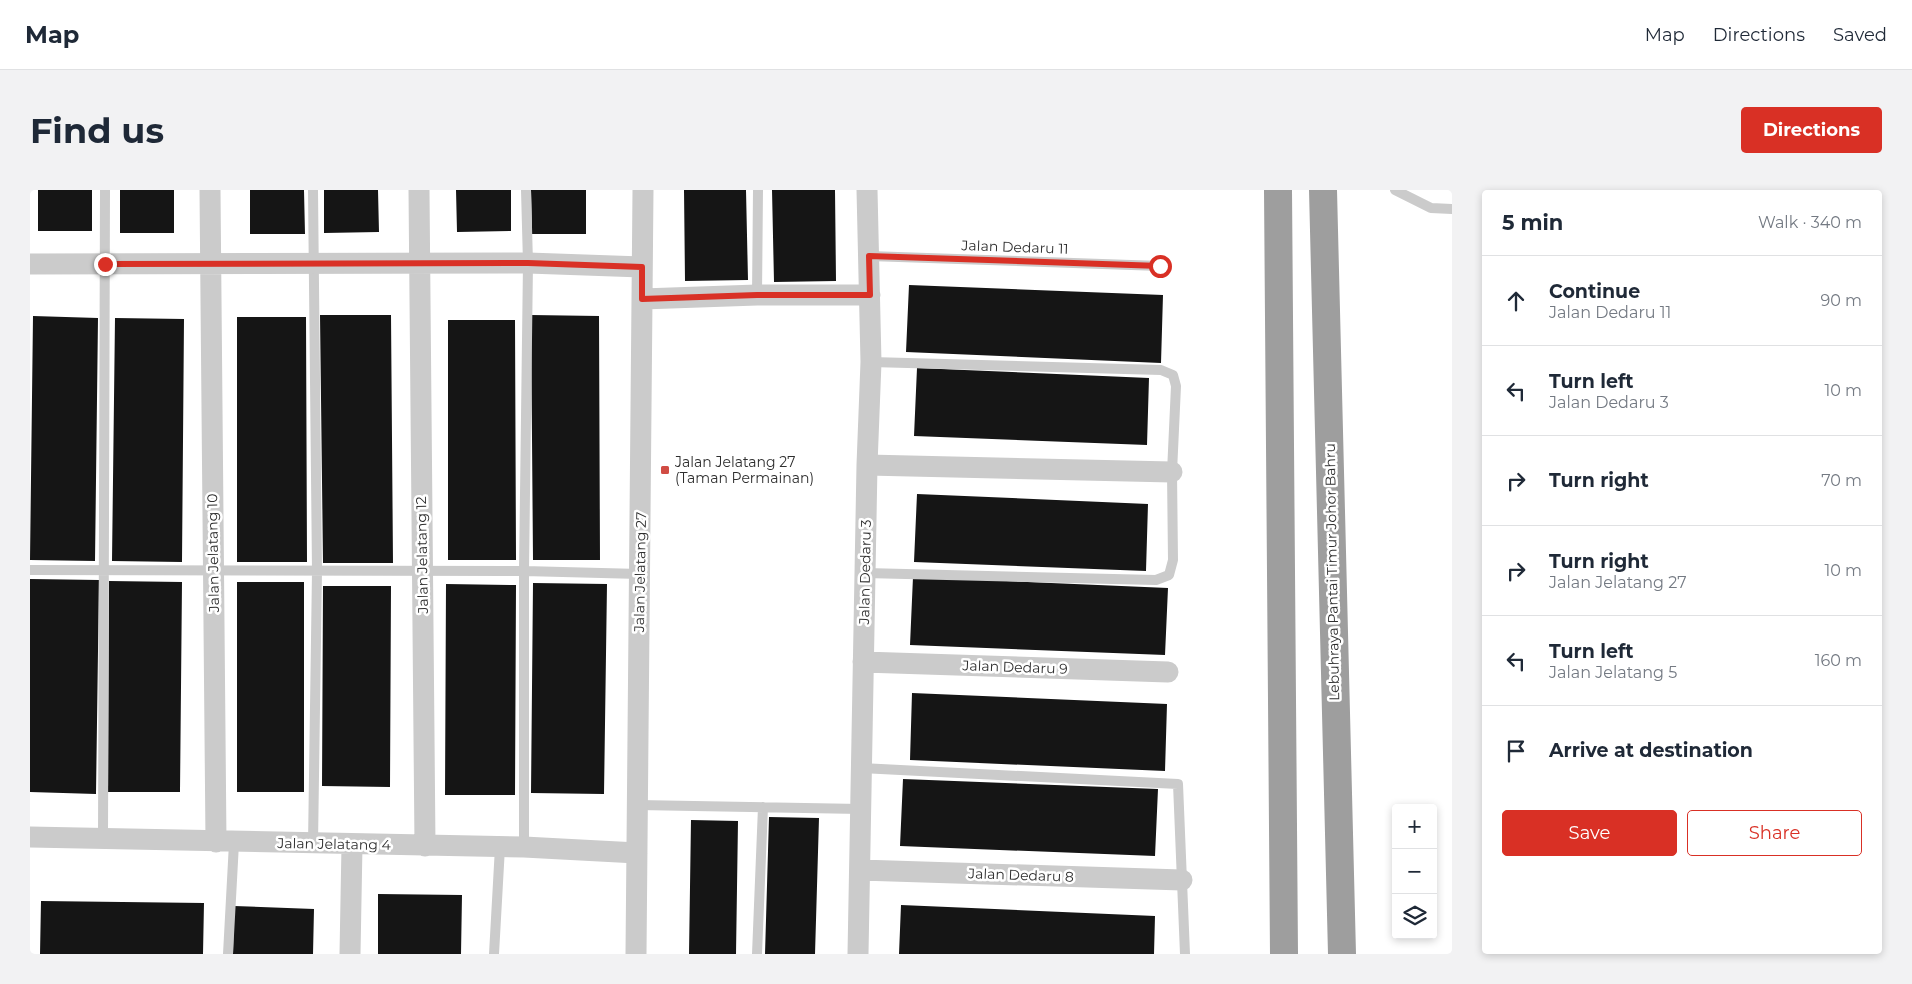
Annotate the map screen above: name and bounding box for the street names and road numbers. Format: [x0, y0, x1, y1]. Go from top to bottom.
street label: Jalan Dedaru 11 [960, 236, 1069, 258]
street label: Lebuhraya Pantai Timur Johor Bahru [1321, 443, 1343, 701]
street label: Jalan Jelatang 10 [203, 494, 223, 613]
street label: Jalan Jelatang 12 [412, 496, 432, 615]
street label: Jalan Jelatang 27 [630, 512, 650, 633]
street label: Jalan Dedaru 3 [855, 519, 875, 626]
street label: Jalan Dedaru 9 [961, 656, 1068, 678]
street label: Jalan Jelatang 4 [276, 834, 392, 854]
street label: Jalan Dedaru 8 [967, 864, 1074, 886]

